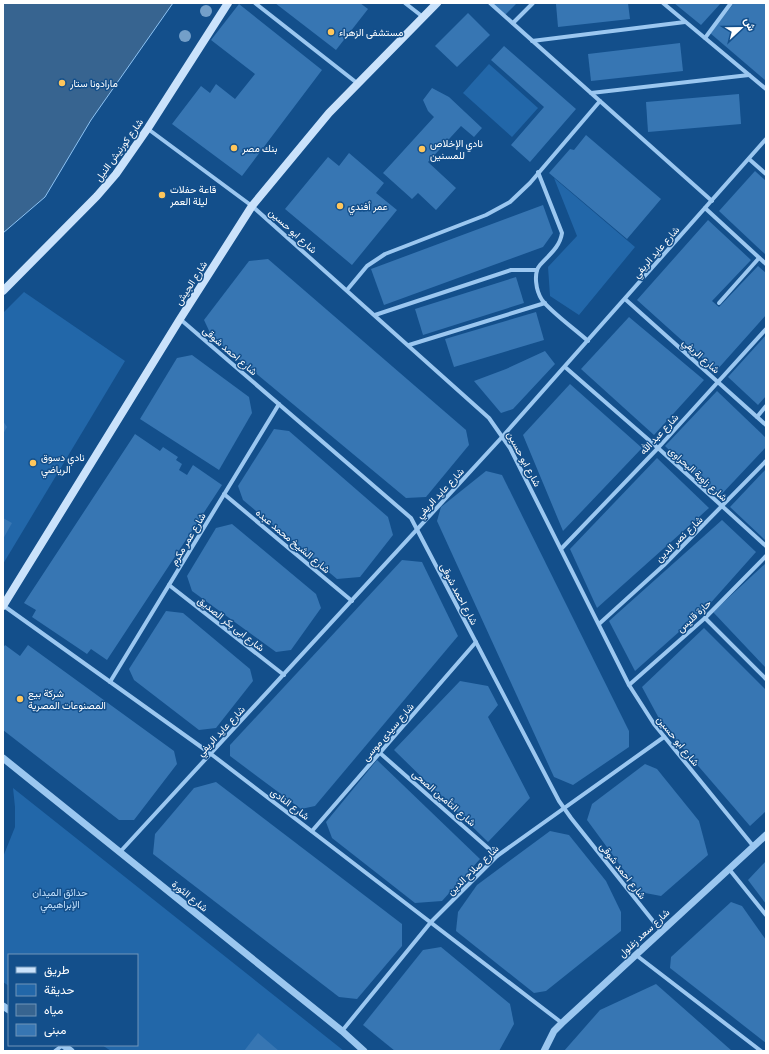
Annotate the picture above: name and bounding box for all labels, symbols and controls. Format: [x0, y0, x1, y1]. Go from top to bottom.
north arrow [721, 8, 761, 48]
text: ش [741, 16, 759, 33]
place label: مستشفى الزهراء [339, 26, 403, 39]
marker: مستشفى الزهراء [326, 27, 336, 37]
place label: مارادونا ستار [69, 77, 118, 90]
marker: مارادونا ستار [57, 78, 67, 88]
street label: شارع كورنيش النيل [92, 116, 146, 184]
place label: نادي الإخلاص للمسنين [430, 137, 483, 162]
place label: بنك مصر [241, 142, 278, 155]
marker: بنك مصر [229, 143, 239, 153]
marker: نادي الإخلاص للمسنين [417, 144, 427, 154]
place label: قاعة حفلات ليلة العمر [169, 183, 217, 208]
marker: قاعة حفلات ليلة العمر [157, 190, 167, 200]
place label: عمر أفندي [348, 200, 388, 215]
marker: عمر أفندي [335, 201, 345, 211]
street label: شارع ابو حسين [266, 206, 320, 256]
street label: شارع عايد الريفي [630, 223, 684, 282]
street label: شارع الجيش [172, 258, 210, 308]
street label: شارع احمد شوقى [200, 324, 260, 378]
street label: شارع الريفي [678, 336, 723, 378]
street label: شارع عبد الله [637, 411, 681, 457]
street label: شارع ابو حسين [504, 429, 544, 489]
street label: شارع زاوية البحراوى [666, 444, 730, 504]
place label: نادي دسوق الرياضي [41, 451, 85, 478]
marker: نادي دسوق الرياضي [28, 458, 38, 468]
street label: شارع عايد الريفي [413, 465, 468, 522]
street label: شارع الشيخ محمد عبده [253, 506, 333, 576]
street label: شارع عمر مكرم [167, 510, 209, 568]
street label: شارع نصر الدين [652, 513, 706, 565]
street label: شارع احمد شوقى [437, 561, 481, 627]
street label: شارع ابى بكر الصديق [195, 594, 267, 654]
street label: حارة قليس [674, 597, 714, 635]
place label: شركة بيع المصنوعات المصرية [28, 687, 106, 712]
marker: شركة بيع المصنوعات المصرية [15, 694, 25, 704]
street label: شارع سيدى موسى [359, 700, 417, 764]
street label: شارع عايد الريفي [194, 703, 249, 760]
street label: شارع ابو حسين [654, 713, 702, 769]
street label: شارع التأمين الصحى [410, 767, 479, 829]
street label: شارع النادى [268, 785, 312, 823]
street label: شارع احمد شوقى [597, 840, 649, 902]
street label: شارع صلاح الدين [444, 842, 502, 898]
street label: شارع الثورة [169, 877, 211, 915]
park label: حدائق الميدان الإبراهيمي [32, 886, 88, 913]
street label: شارع سعد زغلول [616, 906, 672, 960]
legend [8, 954, 138, 1046]
text: طريق [44, 962, 70, 978]
text: حديقة [44, 982, 74, 998]
text: مياه [44, 1002, 63, 1018]
text: مبنى [44, 1022, 66, 1038]

